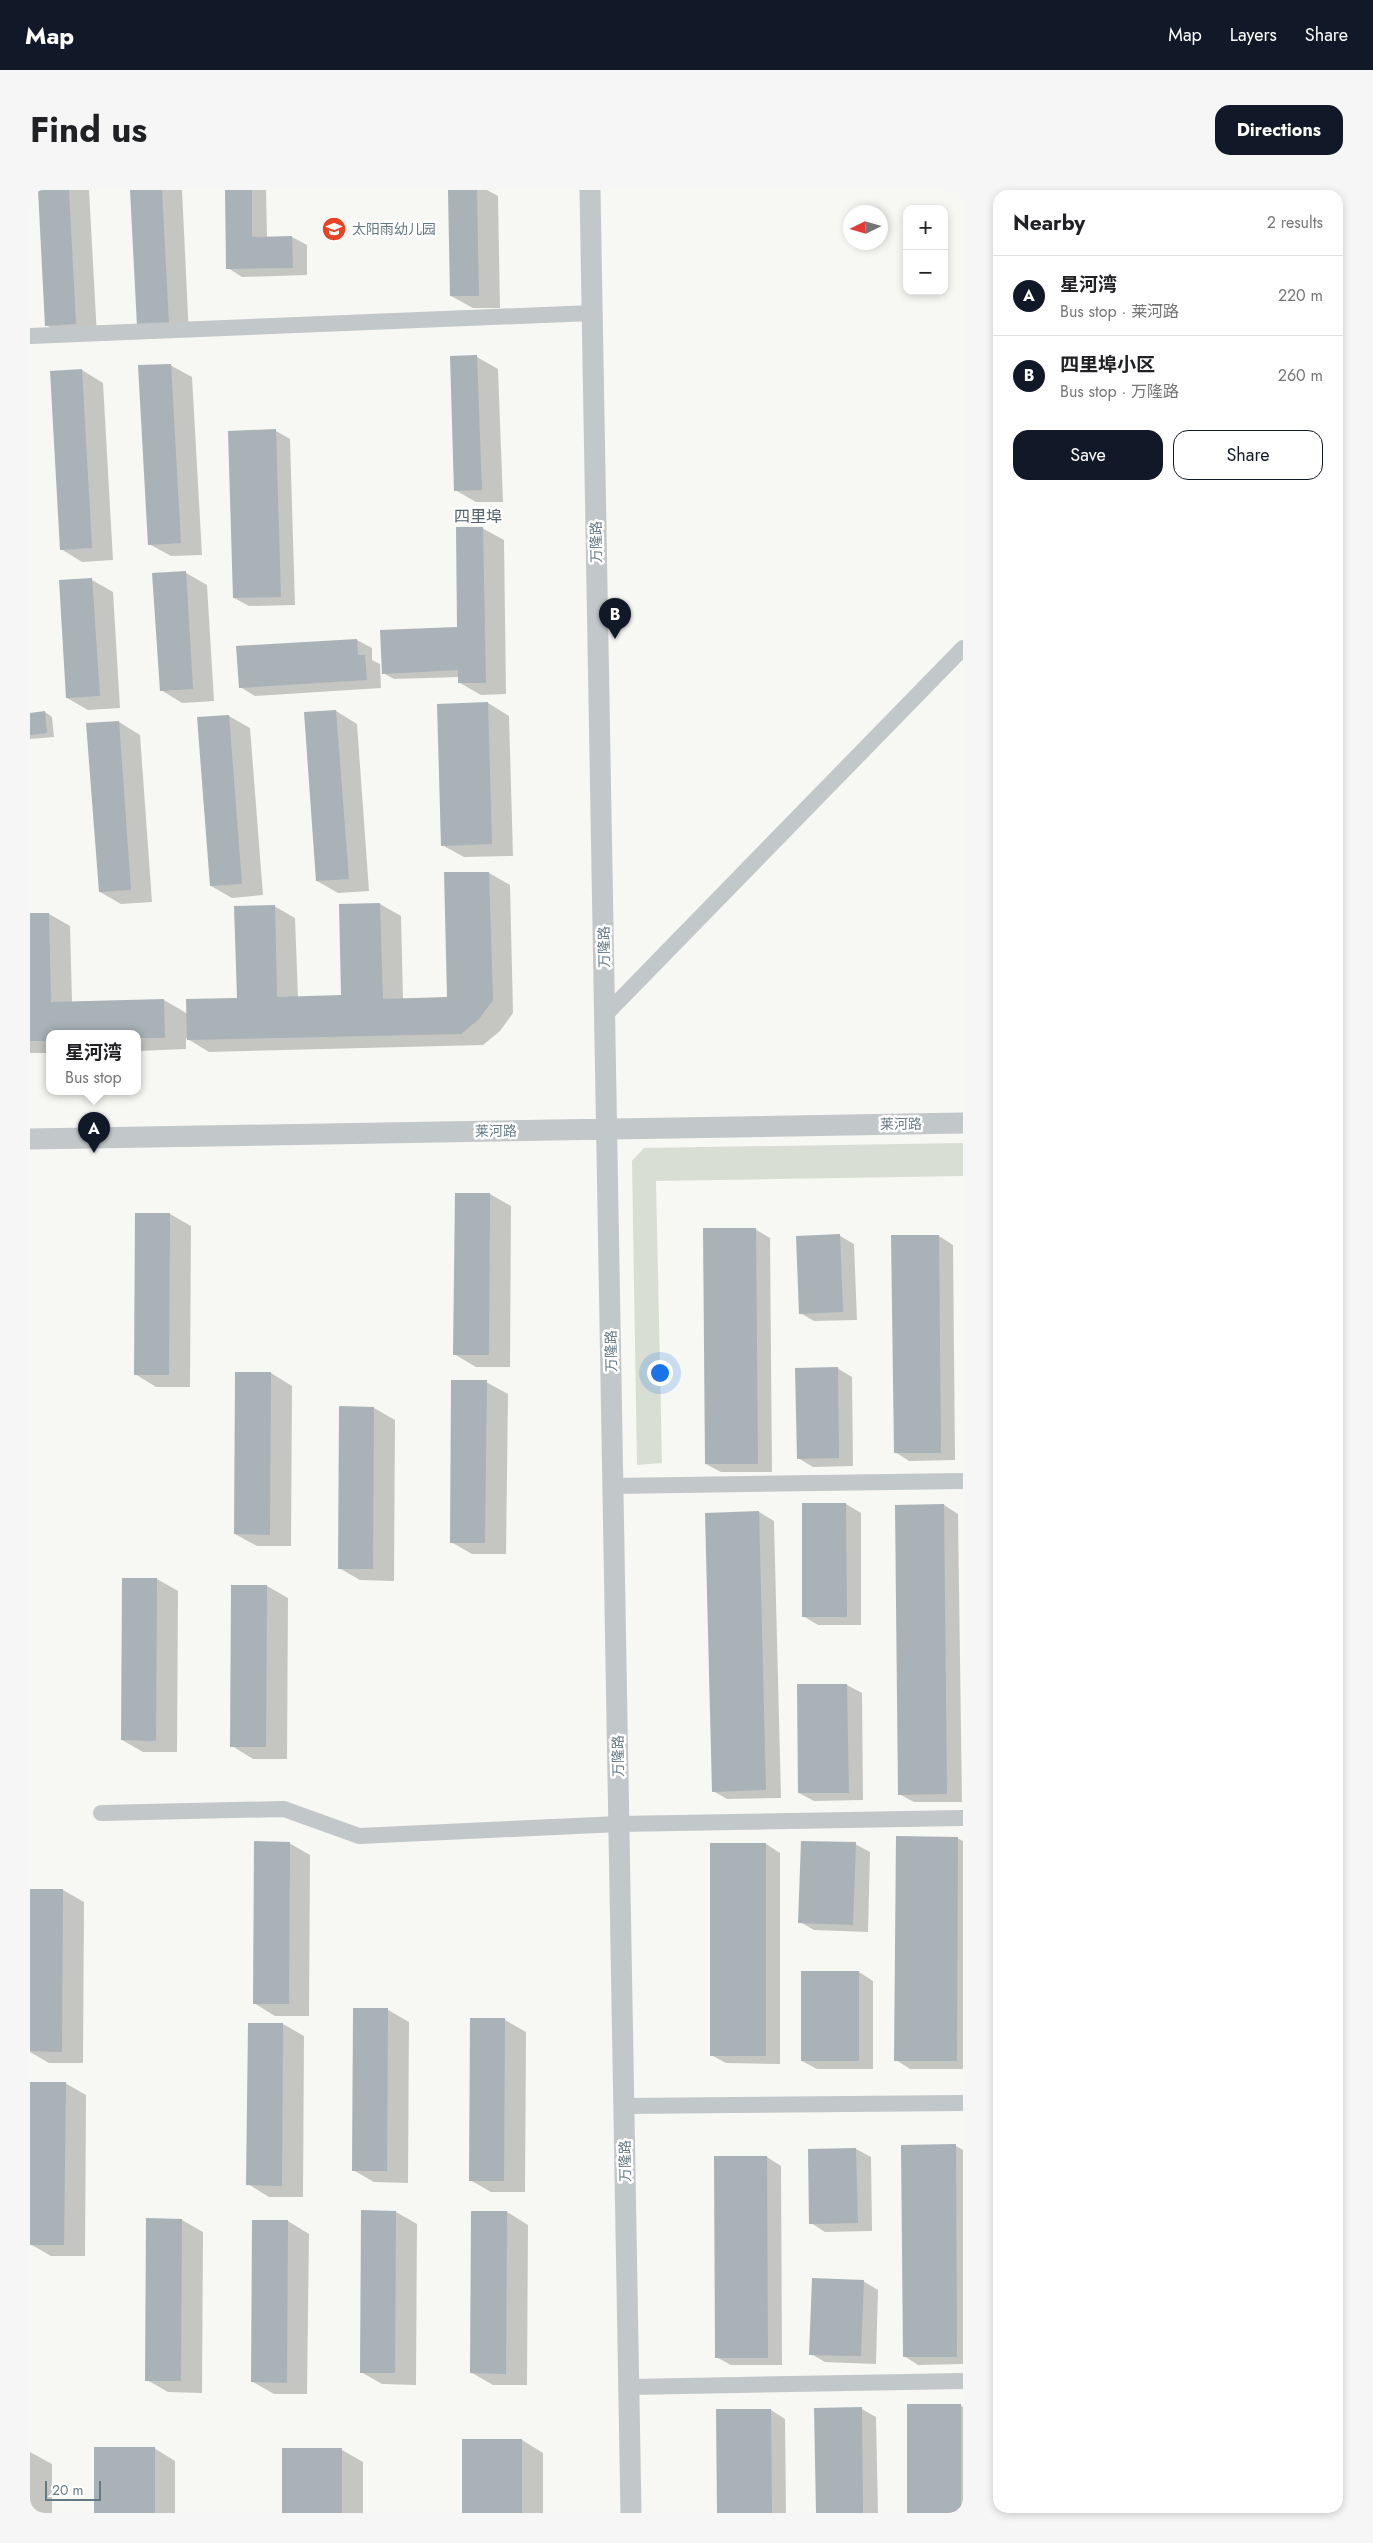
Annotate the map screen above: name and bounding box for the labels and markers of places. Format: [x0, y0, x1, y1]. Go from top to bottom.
school or university icon: 太阳雨幼儿园 [321, 216, 347, 242]
place label: 太阳雨幼儿园 [352, 219, 436, 239]
pin: B [599, 598, 631, 639]
pin: A [78, 1112, 110, 1153]

